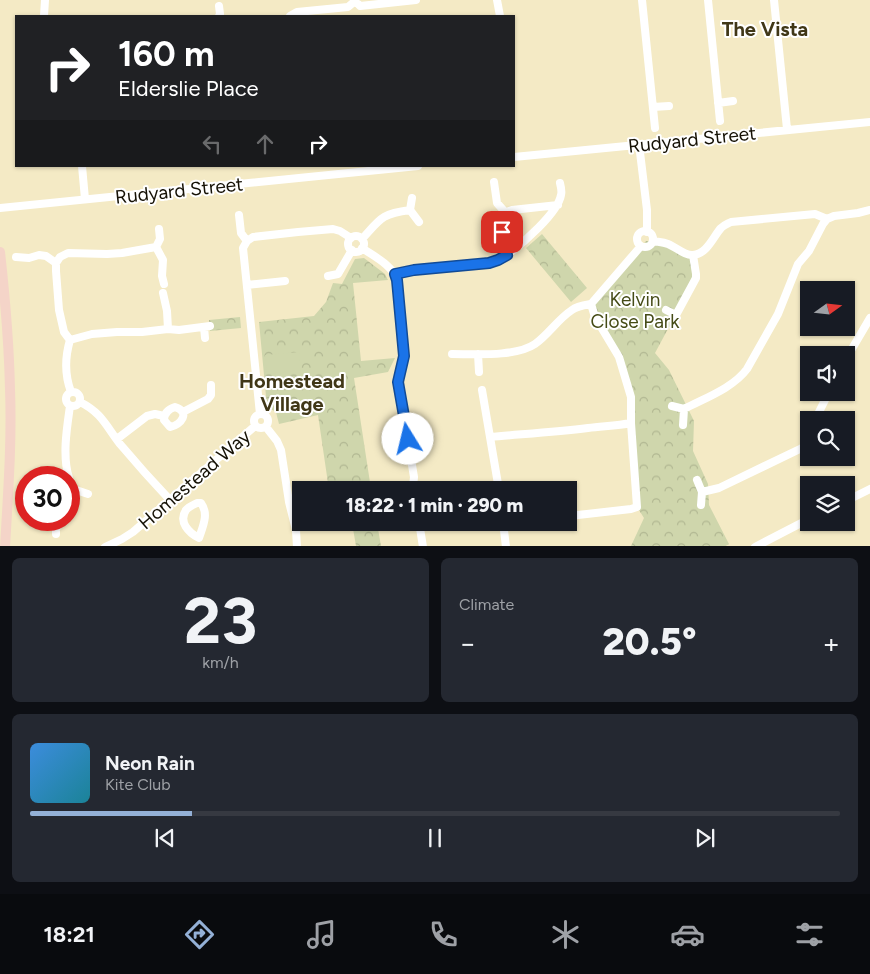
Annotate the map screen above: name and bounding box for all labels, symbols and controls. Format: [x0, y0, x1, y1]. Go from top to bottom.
district label: The Vista [722, 17, 808, 41]
text: 160 m [118, 33, 215, 75]
icon: right [35, 35, 100, 100]
text: Elderslie Place [118, 75, 259, 102]
street label: Rudyard Street [627, 121, 757, 158]
icon: left [198, 130, 226, 158]
icon: ahead [251, 130, 279, 158]
icon: right [304, 130, 332, 158]
street label: Rudyard Street [114, 172, 244, 209]
pin [481, 211, 523, 253]
icon: arrive [488, 218, 516, 246]
north arrow [800, 281, 855, 336]
map controls [800, 281, 855, 531]
park label: Kelvin Close Park [591, 288, 680, 333]
button: sound [800, 346, 855, 401]
district label: Homestead Village [239, 369, 345, 416]
button: search [800, 411, 855, 466]
position arrow [381, 412, 433, 464]
street label: Homestead Way [134, 425, 255, 534]
speed limit sign: 30 [15, 466, 80, 531]
button: layers [800, 476, 855, 531]
text: 18:22 · 1 min · 290 m [346, 494, 523, 517]
text: 23 [184, 581, 257, 659]
text: Climate [459, 595, 514, 614]
text: 20.5° [602, 619, 697, 665]
text: − [459, 626, 476, 660]
text: + [823, 626, 840, 660]
text: km/h [202, 653, 239, 672]
text: Neon Rain [105, 752, 195, 775]
text: Kite Club [105, 775, 171, 794]
icon: previous [151, 824, 179, 852]
icon: pause [421, 824, 449, 852]
icon: next [691, 824, 719, 852]
icon: directions [182, 917, 217, 952]
icon: music [304, 917, 339, 952]
icon: phone [426, 917, 461, 952]
icon: climate [548, 917, 583, 952]
icon: car [670, 917, 705, 952]
icon: filters [792, 917, 827, 952]
text: 18:21 [43, 921, 95, 948]

